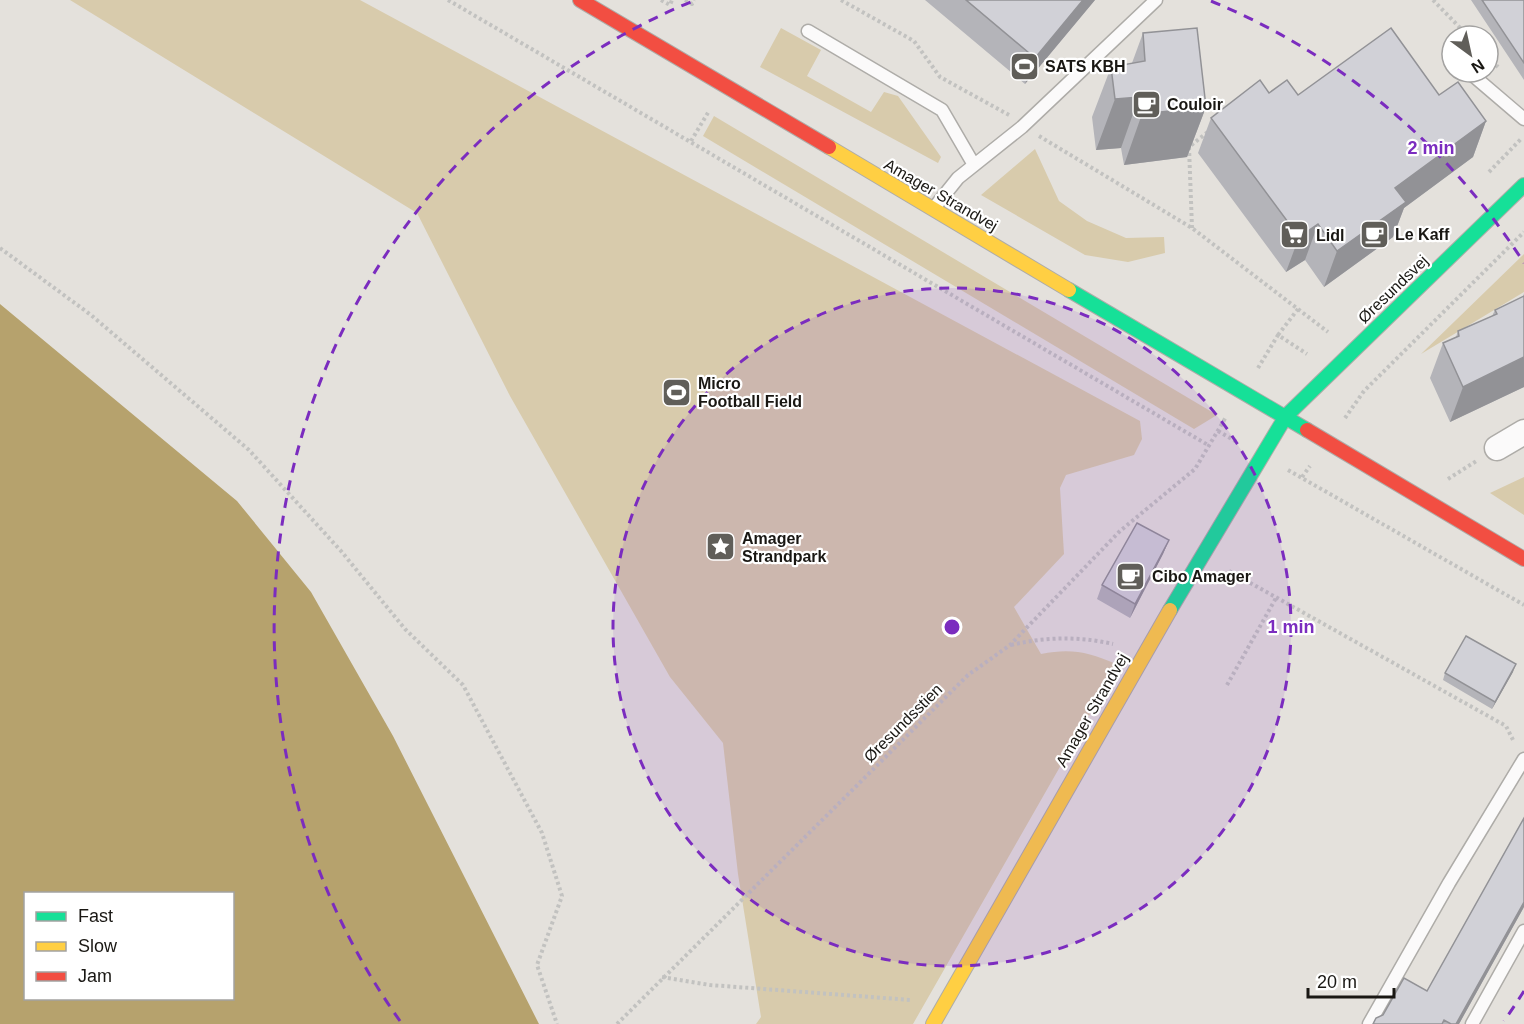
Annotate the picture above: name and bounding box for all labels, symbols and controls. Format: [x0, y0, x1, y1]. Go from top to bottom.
north arrow [1440, 24, 1500, 84]
sports icon: SATS KBH [1008, 50, 1040, 82]
text: N [1468, 56, 1487, 76]
place label: SATS KBH [1045, 58, 1126, 75]
cafe icon: Couloir [1130, 88, 1162, 120]
place label: Couloir [1167, 96, 1223, 113]
text: 2 min [1407, 138, 1455, 158]
street label: Amager Strandvej [881, 156, 1001, 234]
cafe icon: Le Kaff [1358, 218, 1390, 250]
supermarket icon: Lidl [1279, 219, 1311, 251]
place label: Le Kaff [1395, 226, 1450, 243]
place label: Lidl [1316, 227, 1344, 244]
street label: Øresundsvej [1355, 252, 1431, 326]
place label: Micro Football Field [698, 375, 802, 410]
sports icon: Micro Football Field [661, 376, 693, 408]
place label: Amager Strandpark [742, 530, 827, 565]
place icon: Amager Strandpark [705, 531, 737, 563]
cafe icon: Cibo Amager [1115, 560, 1147, 592]
place label: Cibo Amager [1152, 568, 1251, 585]
centre of rings [942, 617, 962, 637]
text: 1 min [1267, 617, 1315, 637]
street label: Amager Strandvej [1053, 650, 1131, 770]
street label: Øresundsstien [861, 681, 945, 765]
legend [24, 892, 234, 1000]
text: Fast [78, 906, 113, 926]
text: Slow [78, 936, 118, 956]
scale bar [1308, 961, 1394, 999]
text: Jam [78, 966, 112, 986]
text: 20 m [1317, 972, 1357, 992]

